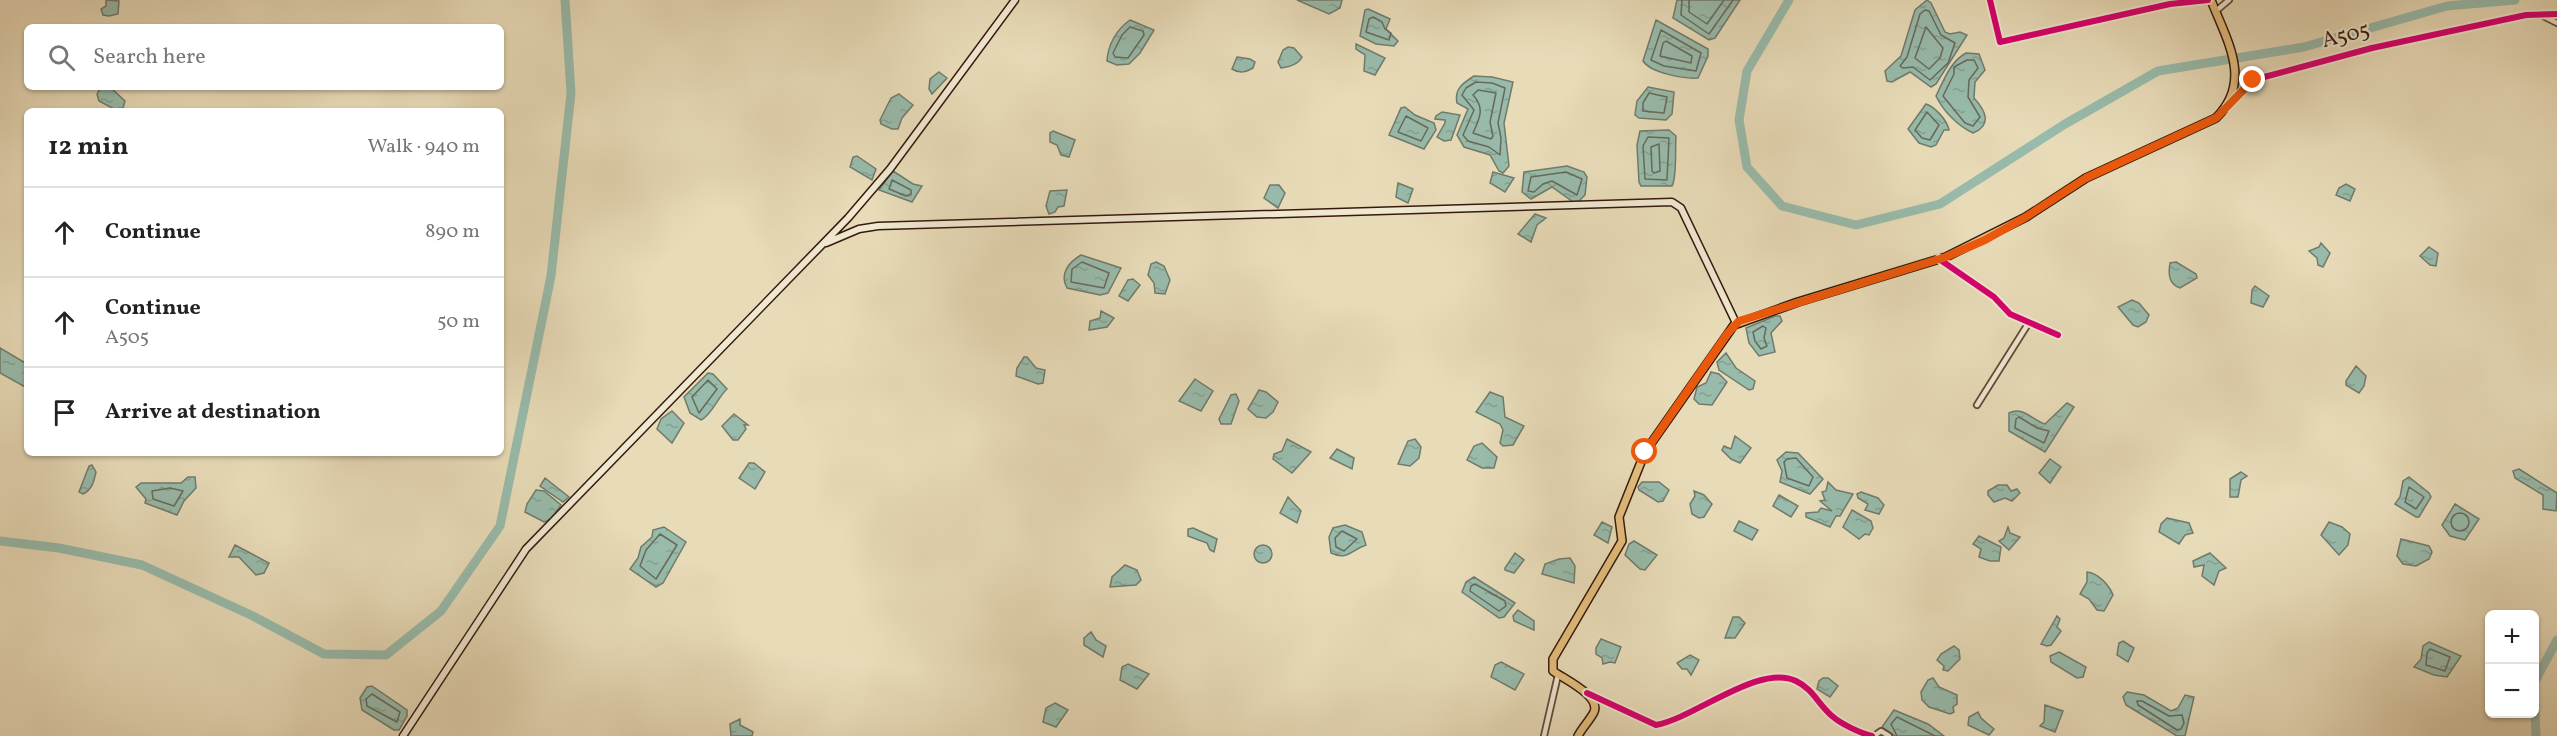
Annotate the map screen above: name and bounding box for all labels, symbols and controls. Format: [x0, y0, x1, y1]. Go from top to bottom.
street label: A505 [2319, 15, 2373, 57]
search box [24, 24, 504, 90]
icon: search [45, 41, 78, 74]
text: Search here [93, 42, 206, 73]
route end [2239, 66, 2265, 92]
text: 12 min [48, 129, 129, 165]
text: Walk · 940 m [367, 133, 480, 161]
icon: ahead [48, 216, 81, 249]
text: Continue [105, 217, 201, 248]
text: 890 m [425, 218, 480, 246]
text: Continue [105, 293, 201, 324]
icon: ahead [48, 306, 81, 339]
text: 50 m [437, 308, 480, 336]
text: A505 [105, 324, 149, 352]
icon: arrive [48, 396, 81, 429]
text: Arrive at destination [105, 397, 321, 428]
route start [1631, 438, 1657, 464]
map controls [2485, 610, 2539, 718]
button: + [2485, 610, 2539, 664]
button: − [2485, 664, 2539, 718]

